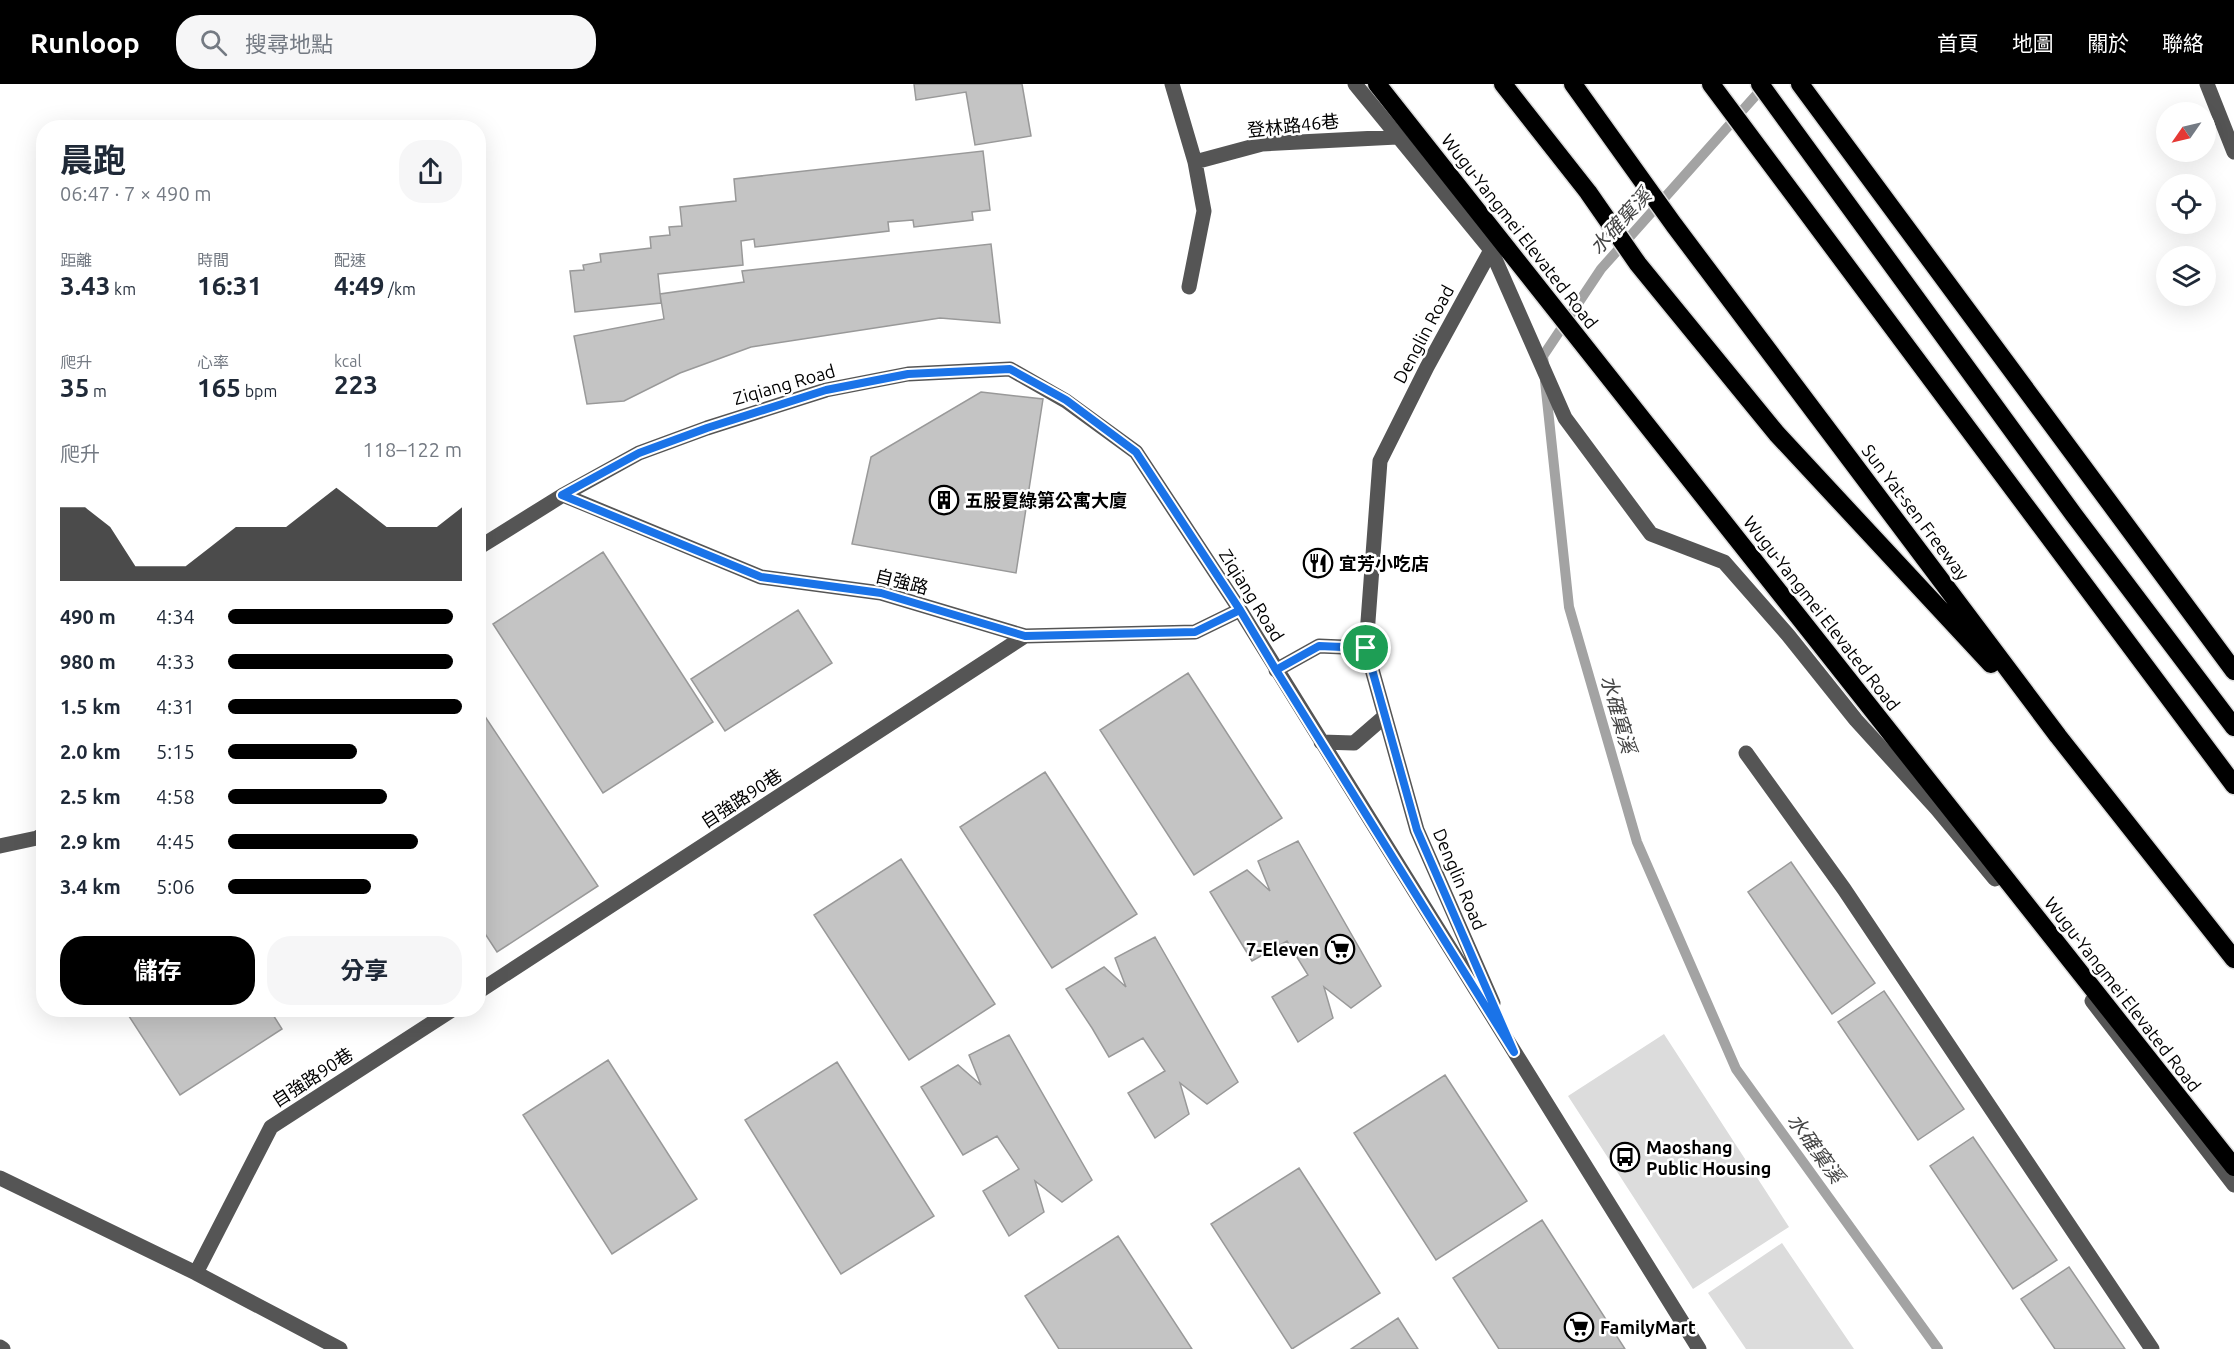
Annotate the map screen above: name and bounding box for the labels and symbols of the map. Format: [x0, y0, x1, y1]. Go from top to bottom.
north arrow [2156, 102, 2216, 162]
street label: 登林路46巷 [1246, 110, 1340, 140]
street label: Wugu-Yangmei Elevated Road [1438, 130, 1602, 332]
water label: 水確窠溪 [1585, 181, 1657, 258]
street label: Denglin Road [1389, 282, 1457, 386]
street label: Ziqiang Road [731, 360, 837, 408]
street label: Sun Yat-sen Freeway [1858, 440, 1974, 584]
building icon: 五股夏綠第公寓大廈 [928, 484, 960, 516]
place label: 五股夏綠第公寓大廈 [965, 490, 1127, 510]
street label: Wugu-Yangmei Elevated Road [1740, 512, 1904, 714]
street label: Ziqiang Road [1216, 545, 1288, 645]
restaurant icon: 宜芳小吃店 [1302, 547, 1334, 579]
place label: 宜芳小吃店 [1339, 553, 1429, 573]
street label: 自強路 [873, 565, 931, 597]
pin [1340, 622, 1391, 673]
water label: 水確窠溪 [1597, 672, 1642, 759]
street label: 自強路90巷 [697, 764, 785, 832]
street label: Denglin Road [1430, 825, 1490, 933]
street label: Wugu-Yangmei Elevated Road [2041, 893, 2205, 1095]
supermarket icon: 7-Eleven [1324, 933, 1356, 965]
place label: 7-Eleven [1246, 939, 1319, 959]
street label: 自強路90巷 [268, 1043, 356, 1111]
water label: 水確窠溪 [1783, 1109, 1851, 1190]
place label: Maoshang Public Housing [1646, 1137, 1771, 1178]
bus stop icon: Maoshang Public Housing [1609, 1141, 1641, 1173]
supermarket icon: FamilyMart [1563, 1311, 1595, 1343]
place label: FamilyMart [1600, 1317, 1696, 1337]

